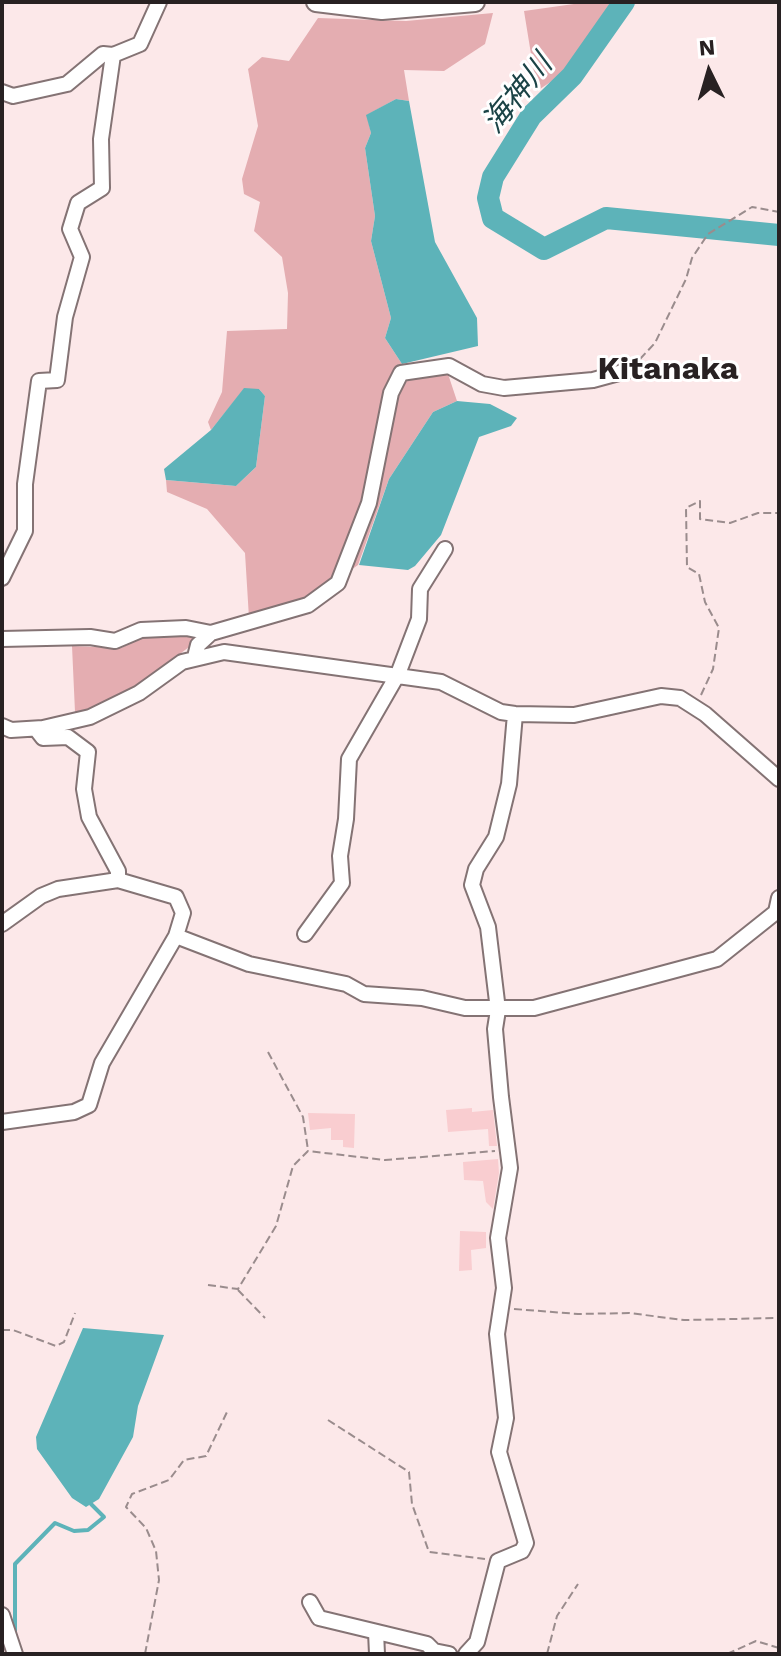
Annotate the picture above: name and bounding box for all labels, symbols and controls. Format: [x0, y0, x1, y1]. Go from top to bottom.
north arrow [669, 32, 749, 112]
text: N [698, 34, 716, 61]
water label: 海神川 [476, 48, 560, 140]
district label: Kitanaka [598, 351, 738, 389]

